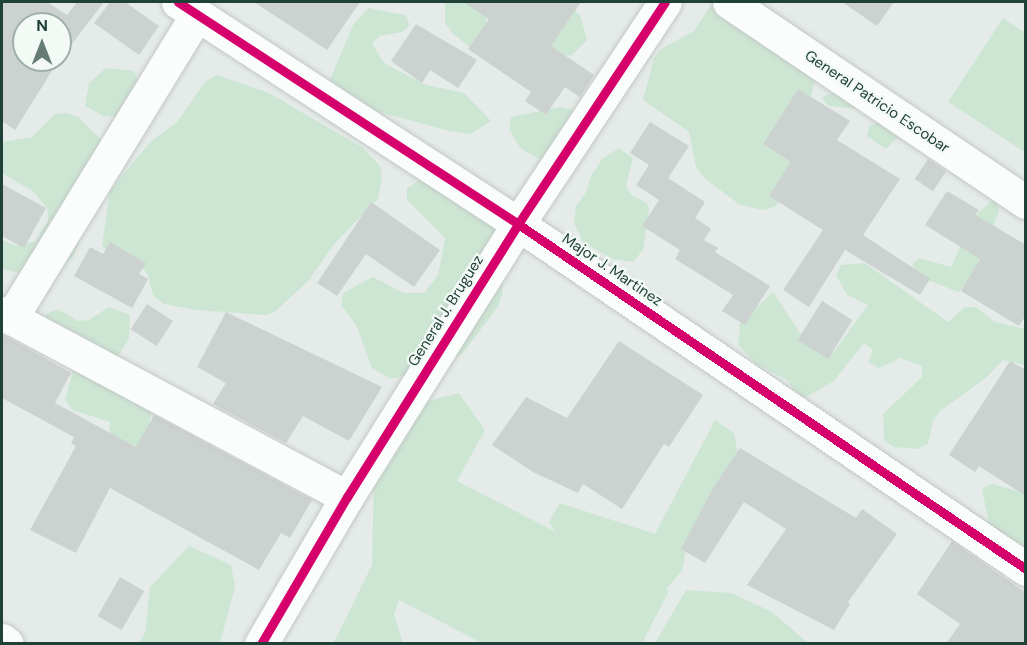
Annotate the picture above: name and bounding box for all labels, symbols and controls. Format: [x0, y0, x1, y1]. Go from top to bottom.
north arrow [12, 12, 72, 72]
text: N [36, 15, 48, 36]
street label: General Patricio Escobar [801, 47, 953, 157]
street label: Major J. Martinez [559, 230, 665, 310]
street label: General J. Bruguez [405, 252, 487, 370]

